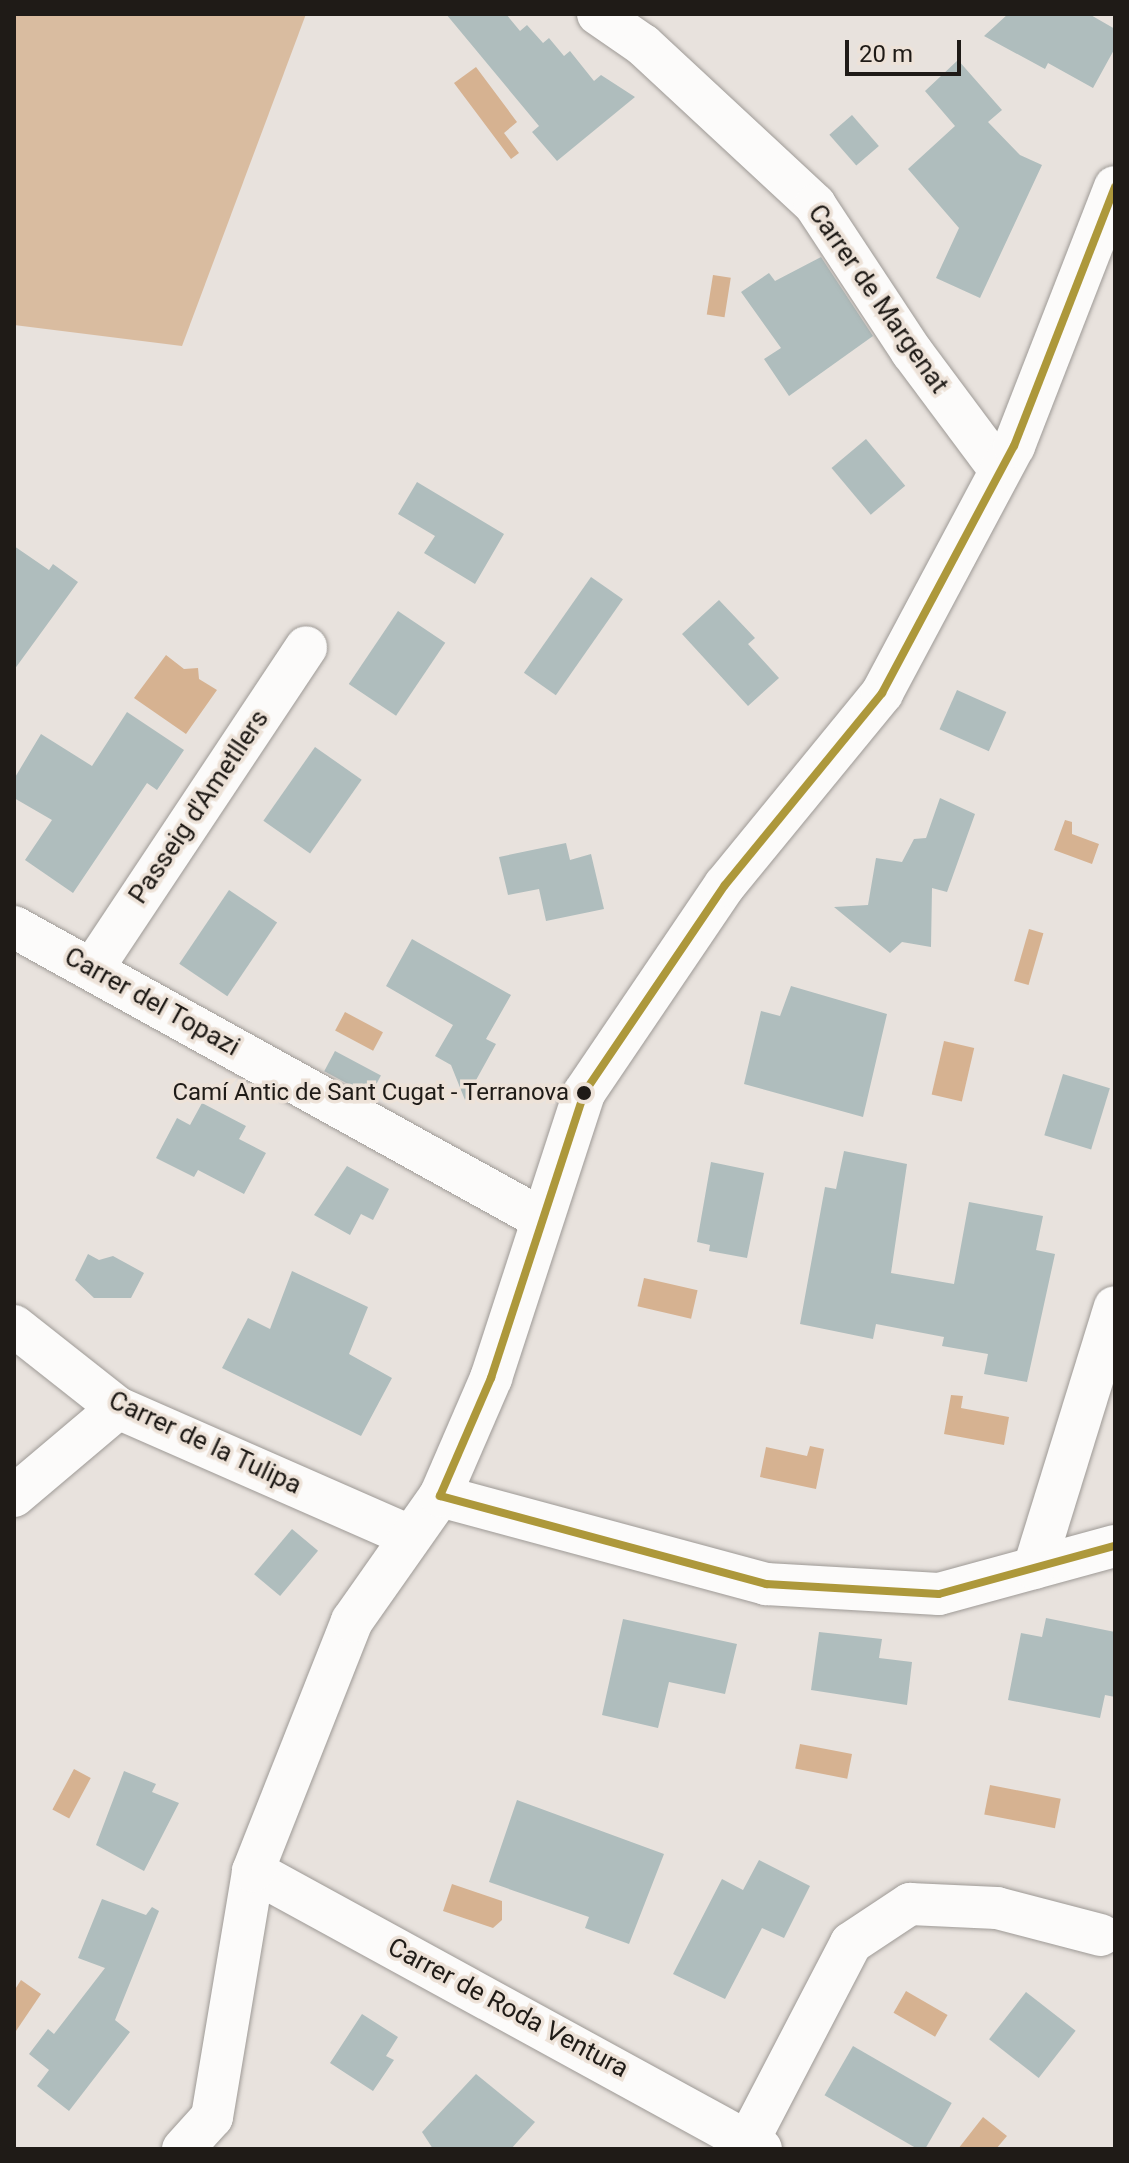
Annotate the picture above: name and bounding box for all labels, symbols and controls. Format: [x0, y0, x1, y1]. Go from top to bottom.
scale bar [849, 24, 965, 74]
text: 20 m [859, 40, 913, 68]
street label: Carrer de Margenat [801, 199, 955, 399]
street label: Passeig d'Ametllers [123, 704, 275, 910]
street label: Carrer del Topazi [59, 941, 245, 1063]
place label: Camí Antic de Sant Cugat - Terranova [172, 1079, 569, 1107]
marker: Camí Antic de Sant Cugat - Terranova [576, 1085, 592, 1101]
street label: Carrer de la Tulipa [104, 1385, 306, 1501]
street label: Carrer de Roda Ventura [382, 1931, 634, 2085]

